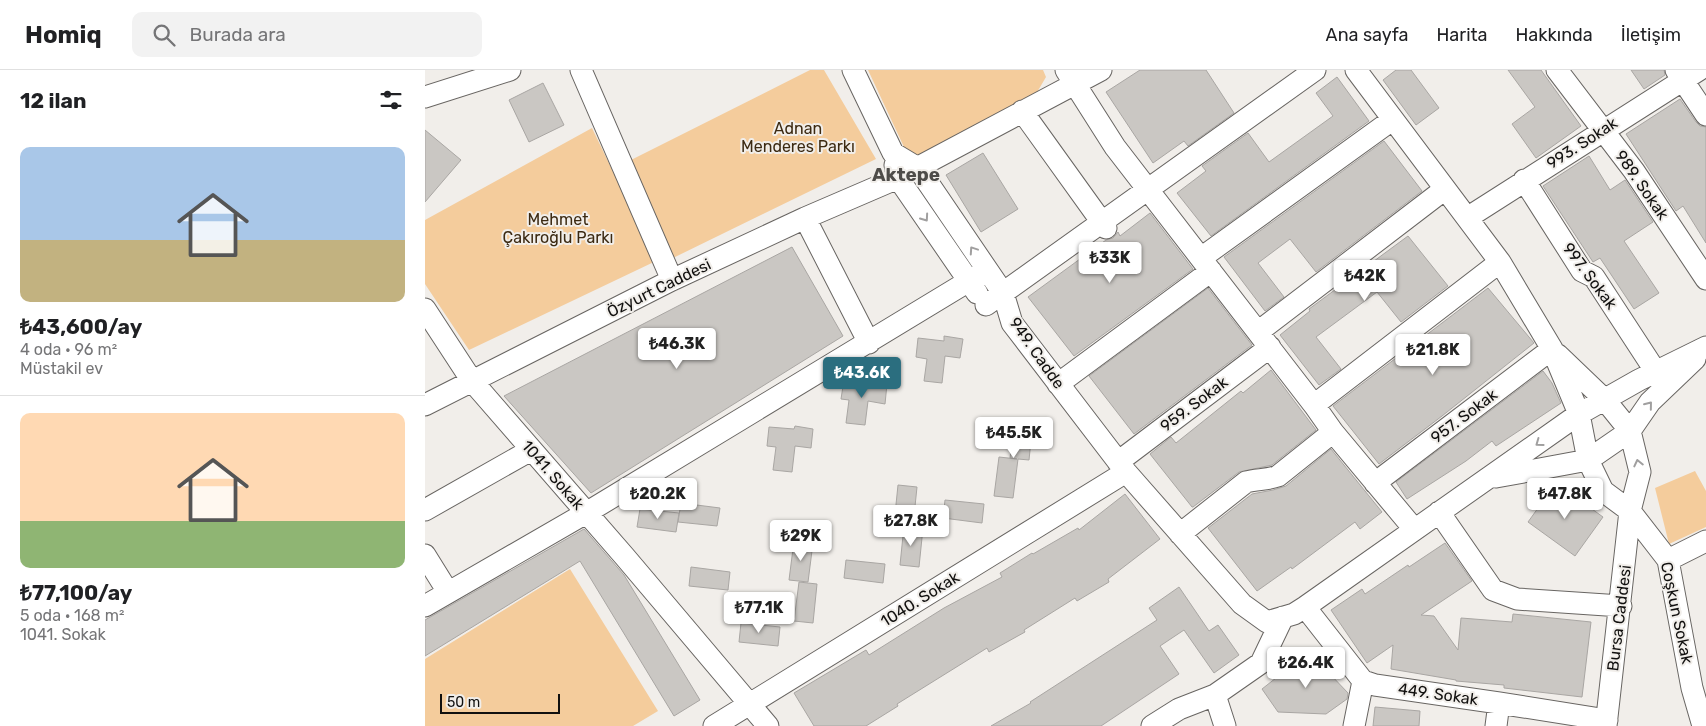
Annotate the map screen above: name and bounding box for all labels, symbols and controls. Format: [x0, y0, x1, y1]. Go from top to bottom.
search box [132, 12, 482, 57]
text: Homiq [25, 21, 102, 49]
icon: search [150, 21, 178, 49]
text: Burada ara [190, 23, 286, 46]
text: Ana sayfa [1326, 24, 1409, 46]
text: Harita [1437, 24, 1487, 46]
text: Hakkında [1515, 24, 1593, 46]
text: İletişim [1621, 24, 1681, 46]
icon: filters [377, 86, 405, 114]
text: 12 ilan [20, 88, 86, 113]
street label: 993. Sokak [1543, 113, 1622, 173]
park label: Adnan Menderes Parkı [741, 119, 855, 156]
street label: 989. Sokak [1611, 147, 1673, 224]
district label: Aktepe [872, 163, 940, 186]
icon: home [168, 180, 258, 270]
park label: Mehmet Çakıroğlu Parkı [503, 210, 613, 247]
one-way arrow [919, 212, 928, 222]
street label: 997. Sokak [1559, 239, 1622, 314]
pin: ₺33K [1080, 242, 1140, 284]
one-way arrow [970, 246, 979, 255]
text: ₺33K [1090, 248, 1130, 267]
street label: Özyurt Caddesi [604, 255, 714, 321]
pin: ₺42K [1335, 260, 1395, 302]
text: ₺42K [1344, 266, 1386, 285]
text: ₺43,600/ay [20, 314, 142, 339]
street label: 949. Cadde [1005, 314, 1069, 392]
pin: ₺46.3K [636, 328, 718, 370]
text: ₺46.3K [649, 334, 705, 353]
pin: ₺21.8K [1392, 334, 1474, 376]
text: 4 oda · 96 m² [20, 340, 117, 359]
text: ₺21.8K [1406, 340, 1460, 359]
pin: ₺43.6K [821, 356, 903, 399]
text: Müstakil ev [20, 359, 103, 378]
text: ₺43.6K [834, 363, 890, 382]
street label: 959. Sokak [1156, 372, 1232, 436]
street label: 957. Sokak [1427, 384, 1502, 447]
one-way arrow [1644, 402, 1652, 411]
pin: ₺45.5K [973, 416, 1055, 459]
text: ₺45.5K [986, 423, 1042, 442]
street label: 1041. Sokak [518, 436, 589, 514]
one-way arrow [1535, 437, 1545, 446]
icon: home [168, 445, 258, 535]
one-way arrow [1633, 459, 1644, 468]
pin: ₺20.2K [617, 478, 699, 520]
pin: ₺47.8K [1524, 478, 1606, 520]
text: ₺20.2K [630, 484, 686, 503]
text: ₺47.8K [1538, 484, 1592, 503]
pin: ₺27.8K [870, 504, 952, 547]
text: ₺27.8K [884, 511, 938, 530]
pin: ₺29K [771, 520, 831, 562]
text: ₺29K [781, 526, 821, 545]
street label: Coşkun Sokak [1657, 560, 1697, 666]
street label: Bursa Caddesi [1603, 564, 1635, 672]
street label: 1040. Sokak [877, 567, 963, 631]
text: ₺77,100/ay [20, 580, 132, 605]
pin: ₺77.1K [718, 592, 800, 634]
text: ₺77.1K [735, 598, 783, 617]
text: 5 oda · 168 m² [20, 606, 124, 625]
text: 1041. Sokak [20, 625, 106, 644]
pin: ₺26.4K [1265, 646, 1347, 689]
text: ₺26.4K [1278, 653, 1334, 672]
street label: 449. Sokak [1397, 679, 1480, 709]
scale bar [440, 691, 560, 714]
text: 50 m [447, 694, 480, 711]

